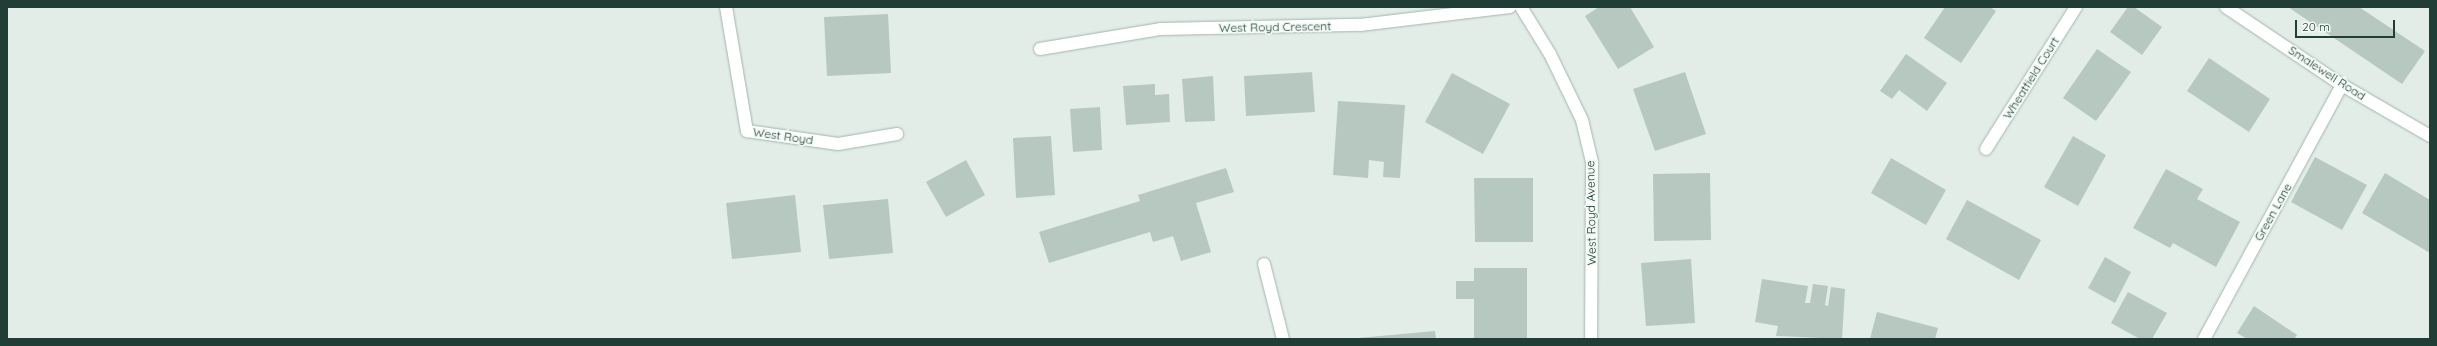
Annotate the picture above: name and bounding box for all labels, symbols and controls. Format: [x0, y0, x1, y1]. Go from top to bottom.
scale bar [2297, 12, 2397, 38]
street label: West Royd Crescent [1219, 19, 1331, 35]
text: 20 m [2302, 19, 2330, 34]
street label: Wheatfield Court [2000, 34, 2062, 122]
street label: Smalewell Road [2286, 43, 2368, 103]
street label: West Royd [752, 125, 814, 147]
street label: West Royd Avenue [1583, 161, 1599, 265]
street label: Green Lane [2251, 181, 2295, 243]

